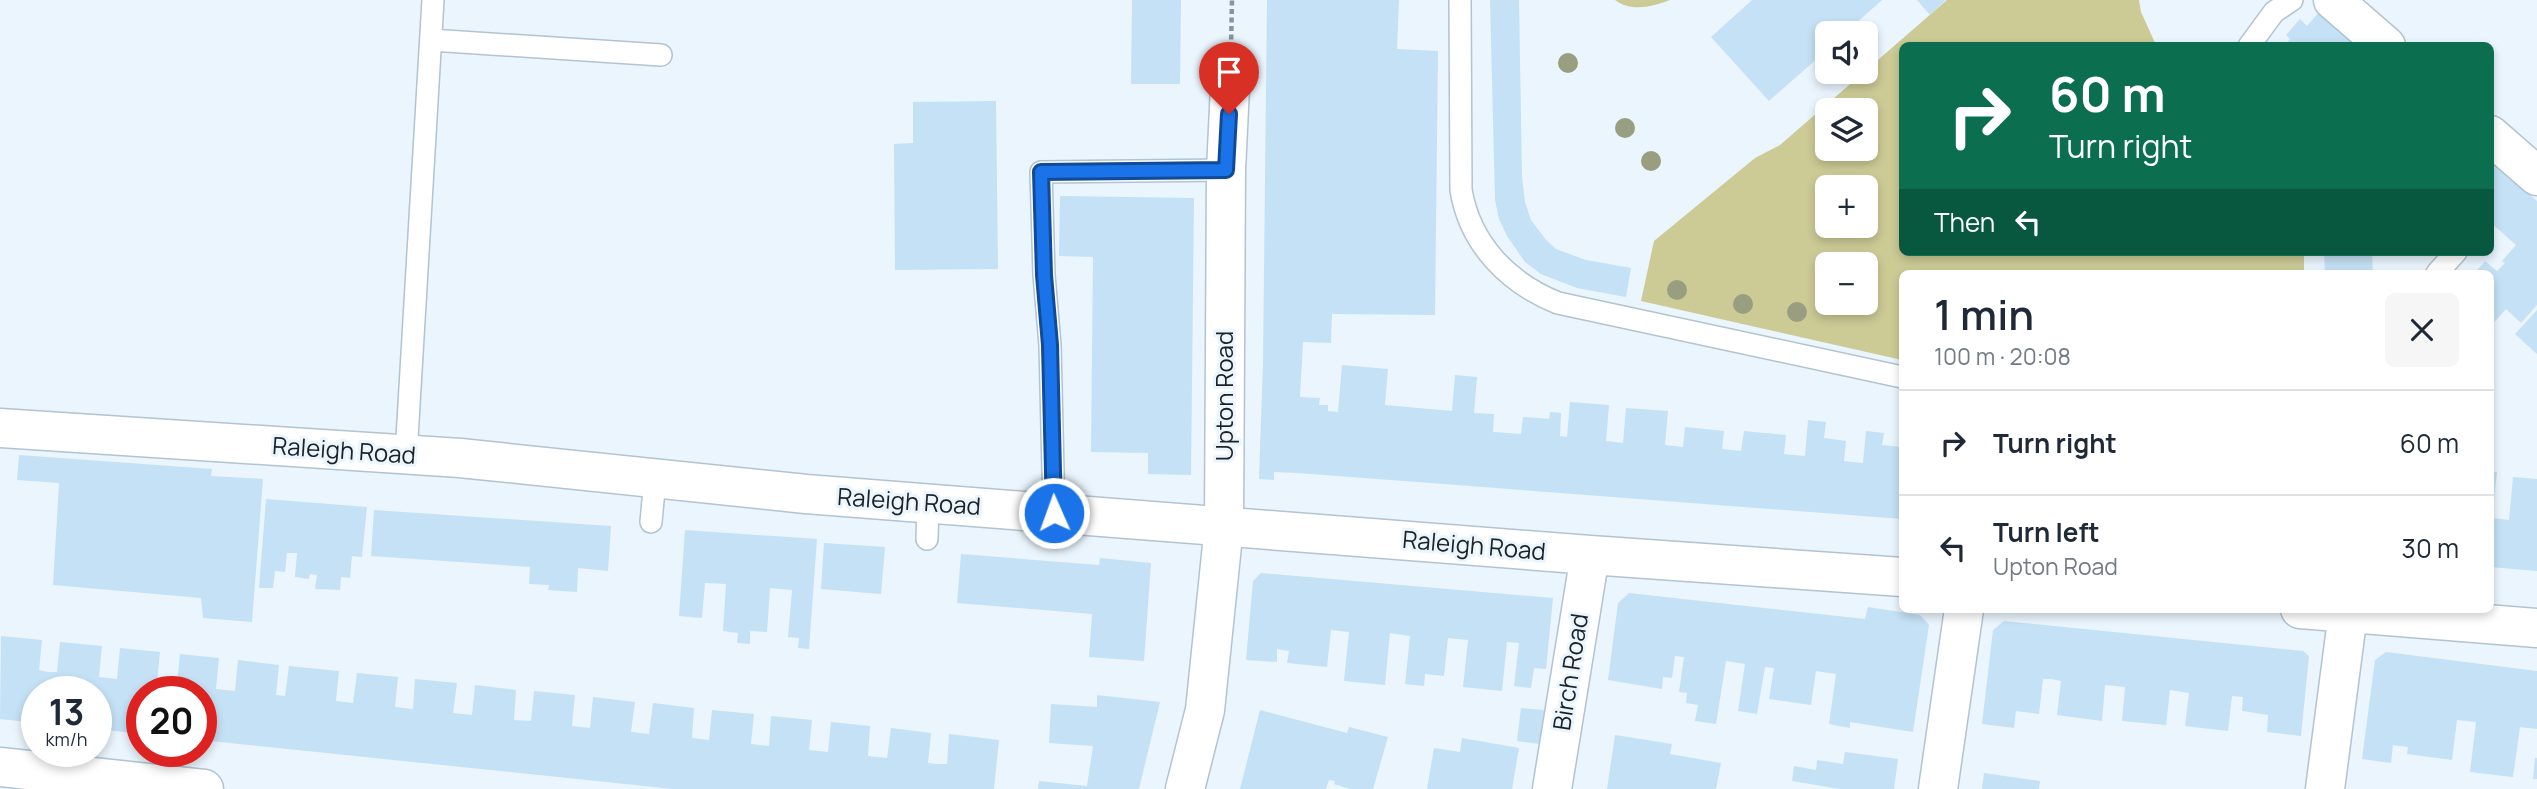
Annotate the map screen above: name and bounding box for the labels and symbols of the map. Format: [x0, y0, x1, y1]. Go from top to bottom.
pin [1199, 42, 1259, 114]
street label: Upton Road [1207, 331, 1240, 461]
street label: Raleigh Road [271, 428, 417, 471]
position arrow [1017, 476, 1091, 550]
street label: Raleigh Road [836, 479, 982, 522]
street label: Raleigh Road [1401, 522, 1547, 567]
street label: Birch Road [1544, 611, 1595, 733]
speed limit sign: 20 [126, 676, 217, 767]

